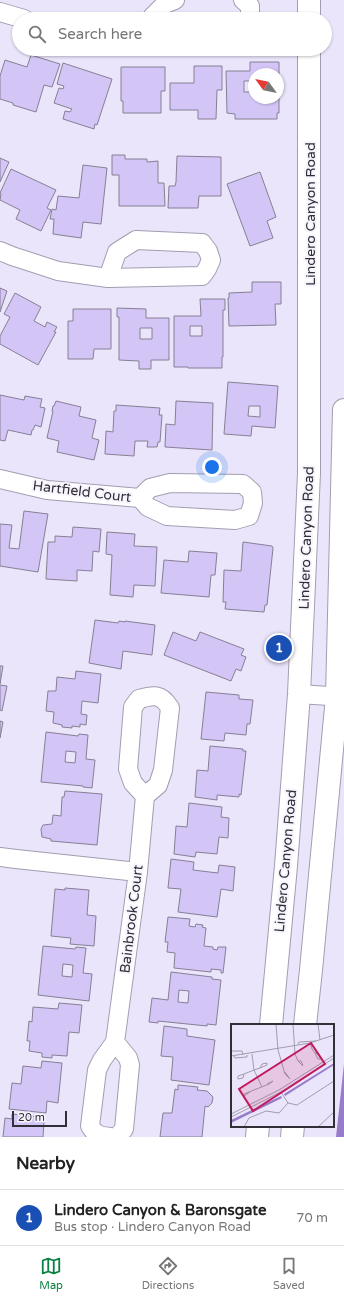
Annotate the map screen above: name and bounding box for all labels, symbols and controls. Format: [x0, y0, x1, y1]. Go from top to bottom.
search box [12, 12, 332, 56]
icon: search [26, 23, 48, 45]
text: Search here [58, 25, 142, 43]
north arrow [248, 68, 284, 104]
street label: Lindero Canyon Road [302, 142, 319, 286]
your location [202, 457, 222, 477]
street label: Lindero Canyon Road [296, 466, 317, 610]
street label: Hartfield Court [32, 477, 133, 506]
pin: 1 [266, 633, 292, 663]
street label: Lindero Canyon Road [271, 789, 300, 933]
street label: Bainbrook Court [116, 863, 147, 974]
inset map [231, 1024, 334, 1127]
scale bar [12, 1109, 67, 1128]
text: 20 m [18, 1111, 45, 1124]
text: Nearby [16, 1153, 75, 1174]
text: Lindero Canyon & Baronsgate [54, 1201, 266, 1219]
text: 1 [25, 1210, 33, 1226]
text: 70 m [296, 1210, 328, 1226]
text: Bus stop · Lindero Canyon Road [54, 1219, 251, 1235]
tab: Map [39, 1255, 63, 1292]
tab: Directions [142, 1255, 194, 1292]
tab: Saved [273, 1255, 305, 1292]

